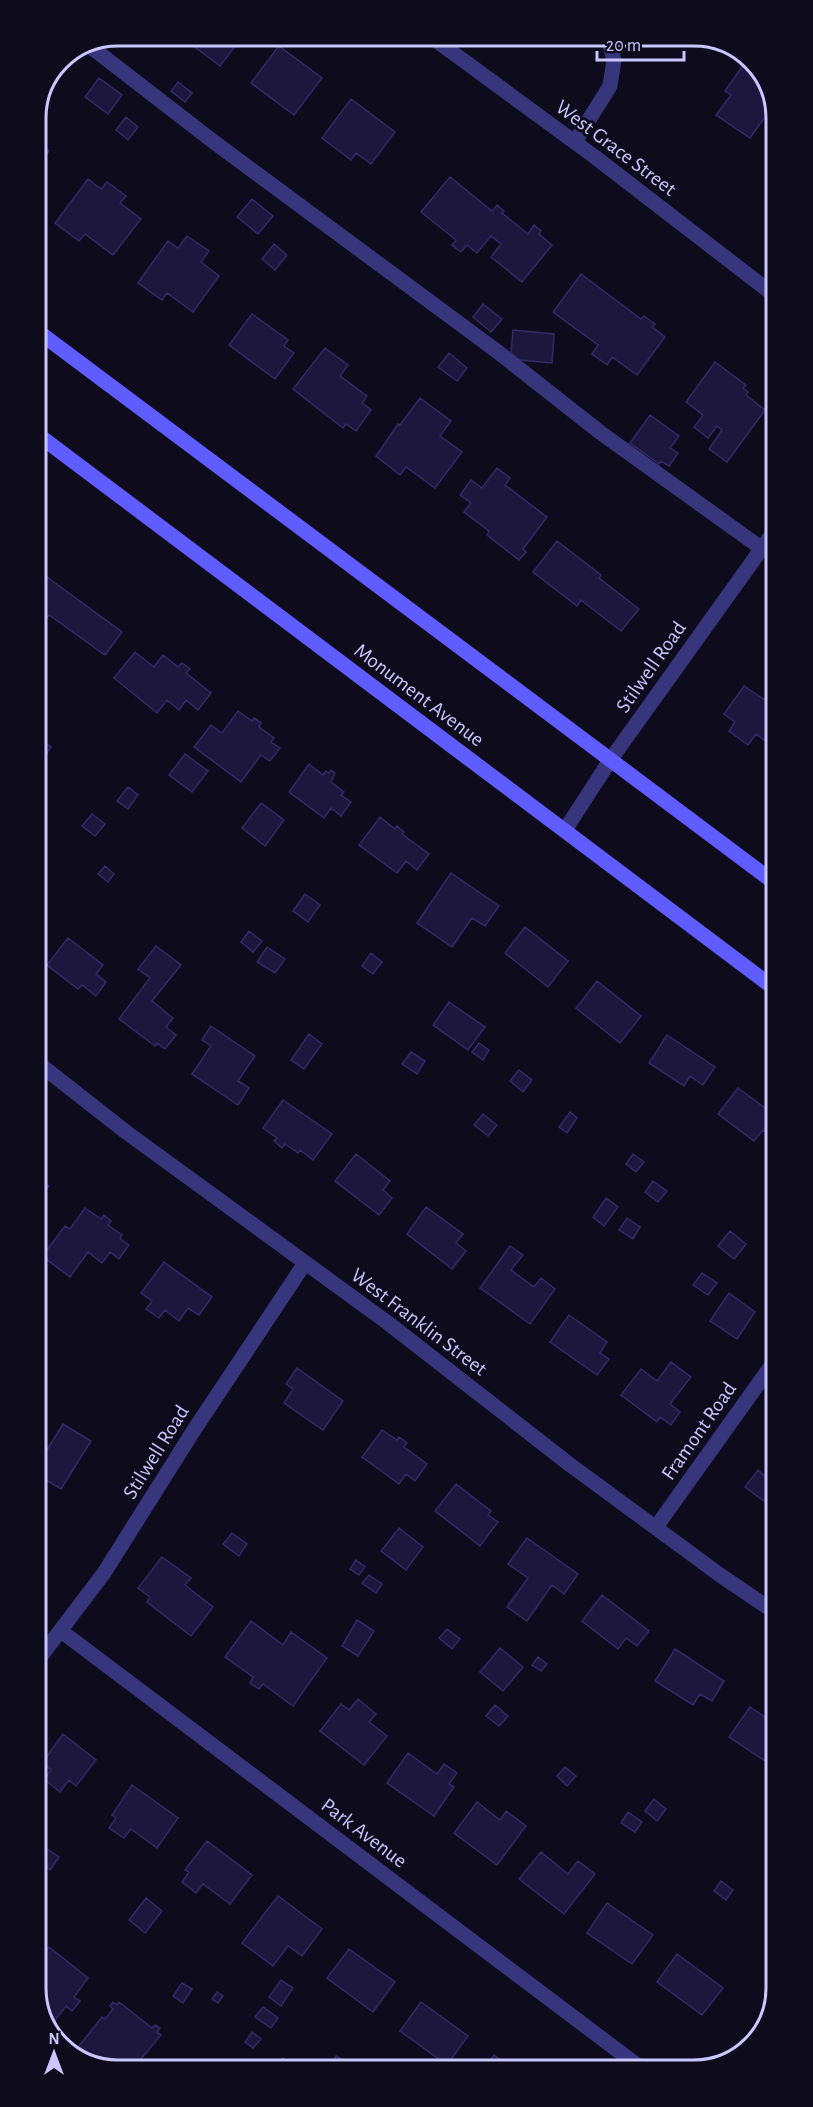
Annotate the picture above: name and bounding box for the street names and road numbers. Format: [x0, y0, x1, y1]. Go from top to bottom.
street label: West Grace Street [552, 96, 680, 200]
street label: Stilwell Road [612, 617, 690, 716]
street label: Monument Avenue [350, 640, 488, 750]
street label: West Franklin Street [347, 1264, 491, 1380]
street label: Framont Road [658, 1378, 740, 1484]
street label: Stilwell Road [119, 1401, 193, 1503]
street label: Park Avenue [317, 1794, 411, 1872]

